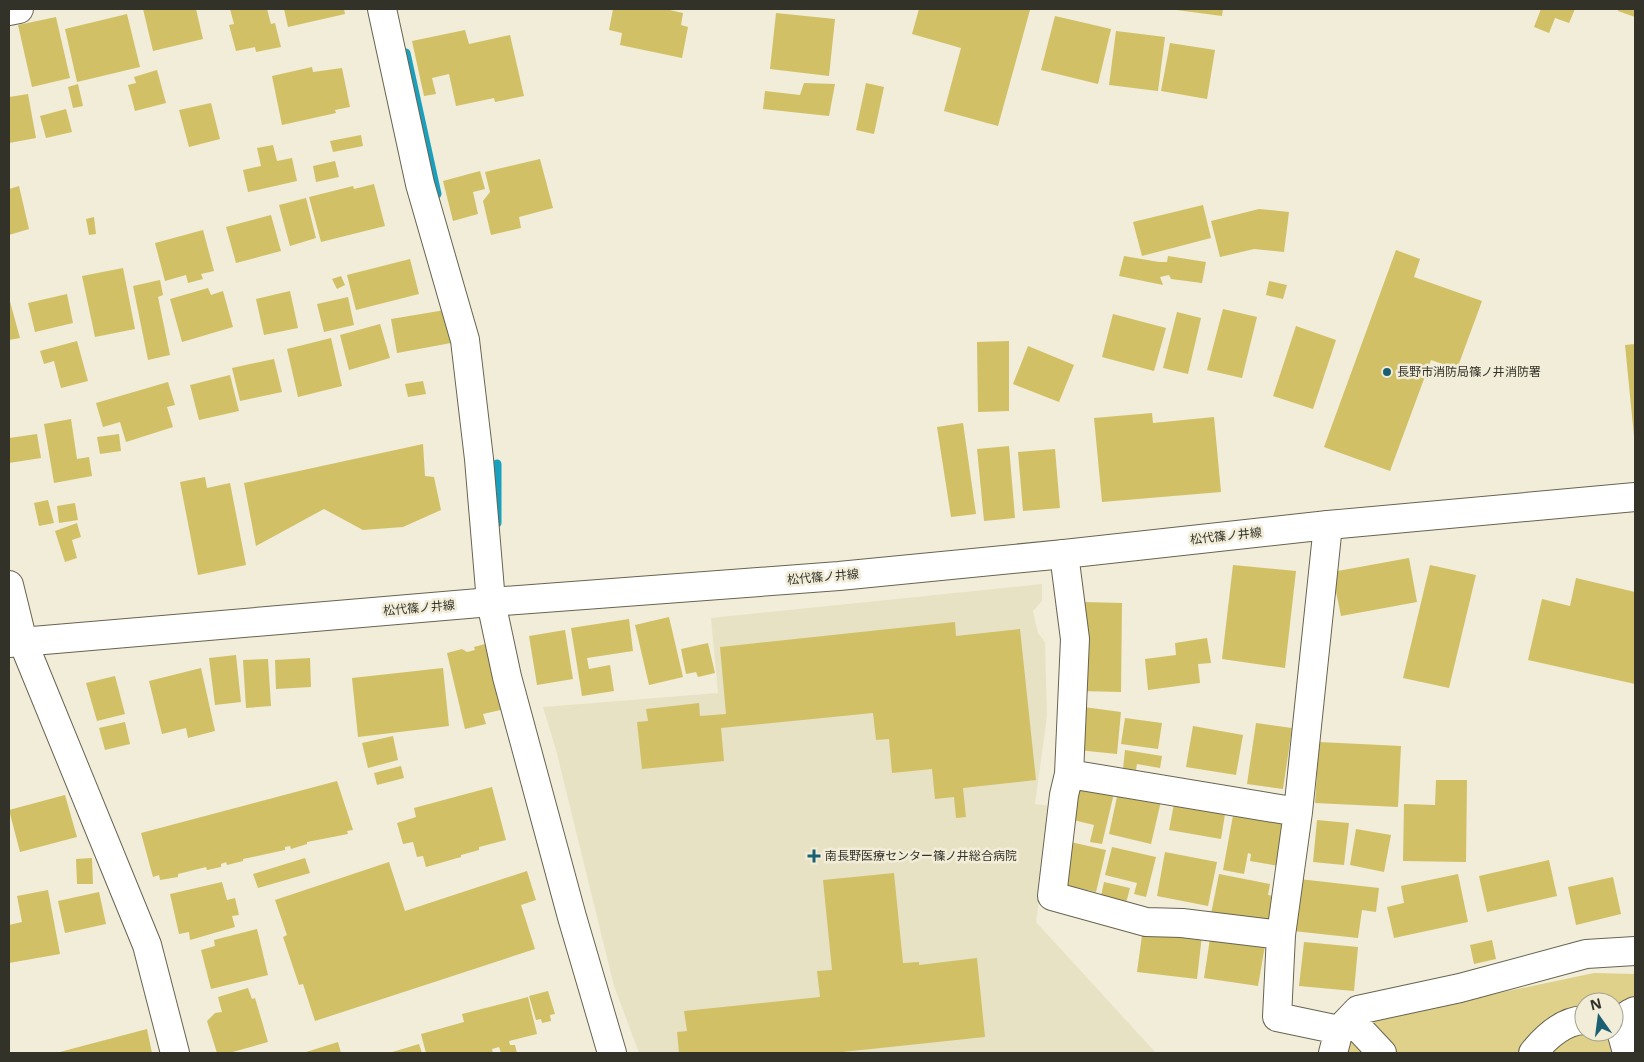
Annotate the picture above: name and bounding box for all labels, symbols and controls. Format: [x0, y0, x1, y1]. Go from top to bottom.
place label: 長野市消防局篠ノ井消防署 [1397, 363, 1541, 380]
marker: 長野市消防局篠ノ井消防署 [1381, 366, 1393, 378]
street label: 松代篠ノ井線 [1189, 523, 1263, 548]
street label: 松代篠ノ井線 [786, 565, 860, 588]
street label: 松代篠ノ井線 [382, 596, 456, 619]
place label: 南長野医療センター篠ノ井総合病院 [825, 847, 1017, 864]
marker: 南長野医療センター篠ノ井総合病院 [807, 849, 821, 863]
north arrow [1574, 992, 1624, 1042]
text: N [1588, 993, 1604, 1014]

